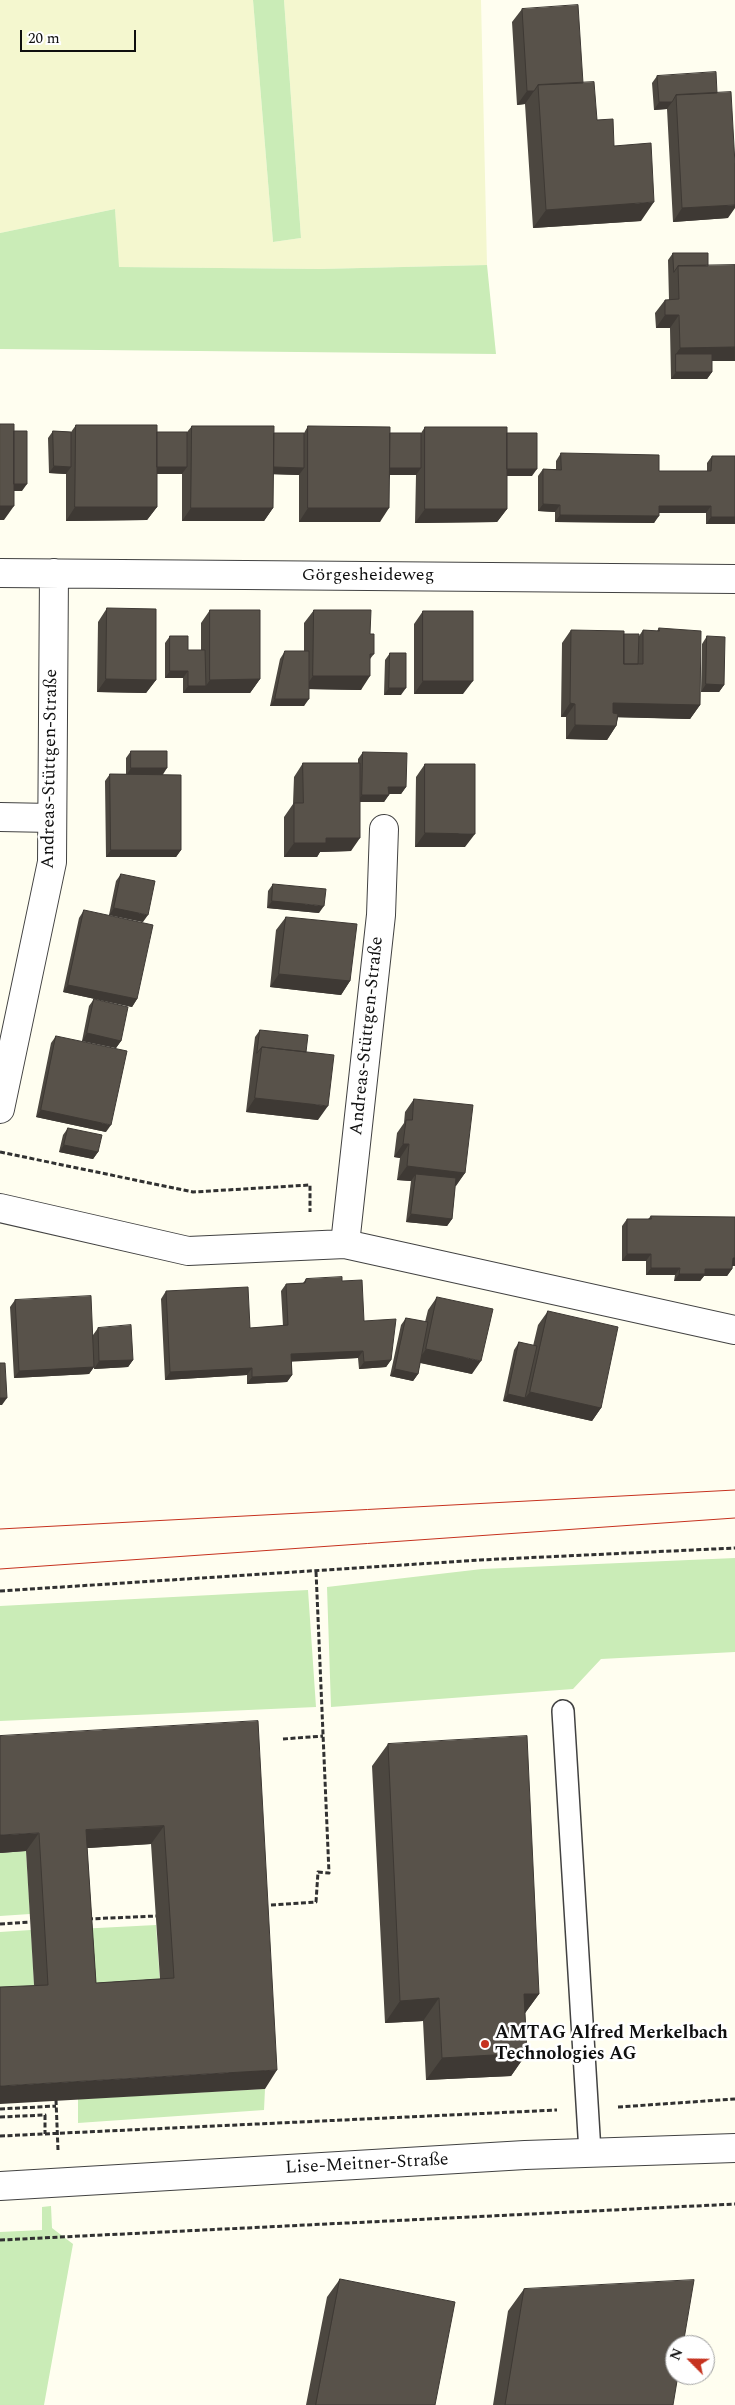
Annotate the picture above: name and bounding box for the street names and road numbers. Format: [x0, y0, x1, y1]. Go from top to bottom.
street label: Görgesheideweg [302, 565, 434, 587]
street label: Andreas-Stüttgen-Straße [38, 669, 64, 869]
street label: Andreas-Stüttgen-Straße [347, 936, 389, 1136]
street label: Lise-Meitner-Straße [285, 2150, 449, 2180]

